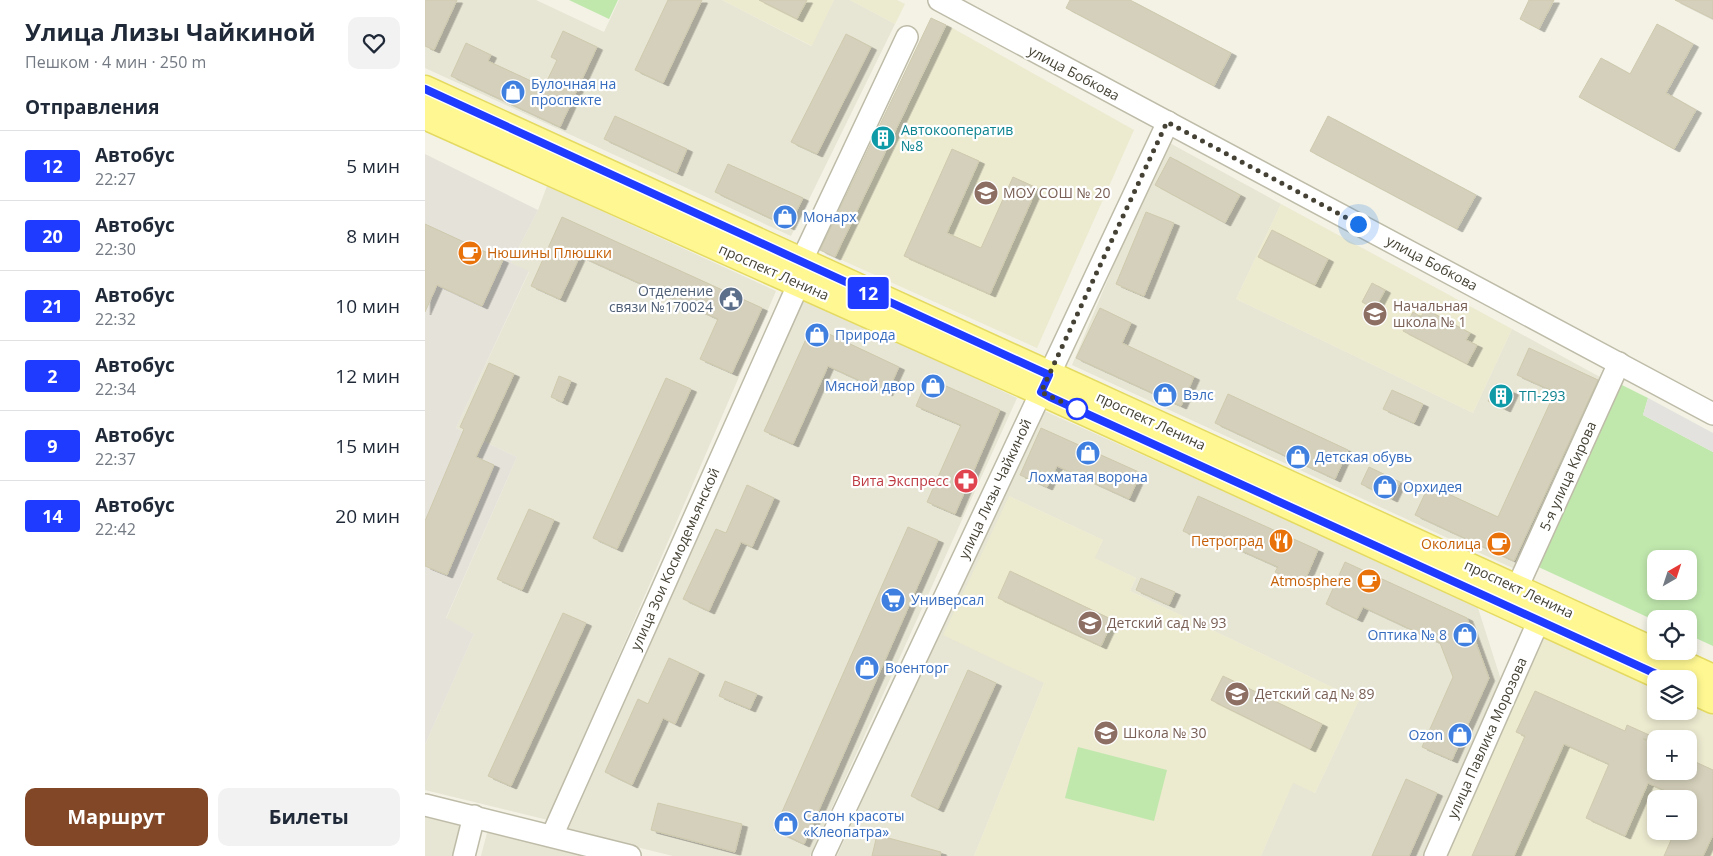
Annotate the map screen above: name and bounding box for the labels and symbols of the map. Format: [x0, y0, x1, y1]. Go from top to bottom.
street label: улица Бобкова [1025, 40, 1123, 105]
place label: Булочная на проспекте [531, 74, 616, 109]
shop icon: Булочная на проспекте [500, 79, 526, 105]
place label: Автокооператив №8 [901, 120, 1013, 155]
building icon: Автокооператив №8 [870, 125, 896, 151]
school or university icon: МОУ СОШ № 20 [973, 180, 999, 206]
place label: МОУ СОШ № 20 [1003, 183, 1110, 202]
shop icon: Монарх [772, 204, 798, 230]
place label: Монарх [803, 207, 857, 226]
your location [1346, 212, 1371, 237]
street label: улица Бобкова [1383, 230, 1481, 295]
street label: проспект Ленина [716, 239, 832, 304]
cafe icon: Нюшины Плюшки [457, 240, 483, 266]
place label: Нюшины Плюшки [487, 243, 612, 262]
line badge: 12 [845, 277, 891, 309]
place label: Отделение связи №170024 [609, 281, 713, 316]
public building icon: Отделение связи №170024 [718, 286, 744, 312]
place label: Начальная школа № 1 [1393, 296, 1468, 331]
school or university icon: Начальная школа № 1 [1362, 301, 1388, 327]
shop icon: Природа [804, 322, 830, 348]
place label: Природа [835, 325, 895, 344]
shop icon: Мясной двор [920, 373, 946, 399]
place label: Мясной двор [825, 376, 915, 395]
shop icon: Вэлс [1152, 382, 1178, 408]
building icon: ТП-293 [1488, 383, 1514, 409]
place label: Вэлс [1183, 385, 1214, 404]
place label: ТП-293 [1519, 386, 1565, 405]
street label: проспект Ленина [1094, 387, 1209, 454]
unlabelled marker [1066, 398, 1088, 420]
street label: улица Лизы Чайкиной [954, 416, 1035, 562]
street label: 5-я улица Кирова [1535, 418, 1600, 534]
shop icon: Лохматая ворона [1075, 440, 1101, 466]
shop icon: Детская обувь [1285, 444, 1311, 470]
place label: Детская обувь [1315, 447, 1412, 466]
street label: улица Зои Космодемьянской [626, 465, 723, 653]
place label: Лохматая ворона [1028, 467, 1148, 486]
pharmacy icon: Вита Экспресс [953, 468, 979, 494]
place label: Вита Экспресс [852, 471, 949, 490]
shop icon: Орхидея [1372, 474, 1398, 500]
place label: Орхидея [1403, 477, 1462, 496]
restaurant icon: Петроград [1268, 528, 1294, 554]
place label: Петроград [1191, 531, 1263, 550]
cafe icon: Околица [1486, 531, 1512, 557]
place label: Околица [1421, 534, 1481, 553]
north arrow [1647, 550, 1697, 600]
street label: проспект Ленина [1462, 555, 1577, 622]
cafe icon: Atmosphere [1356, 568, 1382, 594]
place label: Atmosphere [1271, 571, 1351, 590]
supermarket icon: Универсал [880, 587, 906, 613]
place label: Универсал [911, 590, 984, 609]
school or university icon: Детский сад № 93 [1077, 610, 1103, 636]
place label: Детский сад № 93 [1107, 613, 1226, 632]
shop icon: Оптика № 8 [1452, 622, 1478, 648]
place label: Оптика № 8 [1367, 625, 1447, 644]
street label: улица Павлика Морозова [1442, 654, 1531, 821]
shop icon: Военторг [854, 655, 880, 681]
place label: Военторг [885, 658, 949, 677]
school or university icon: Детский сад № 89 [1224, 681, 1250, 707]
place label: Детский сад № 89 [1255, 684, 1374, 703]
school or university icon: Школа № 30 [1093, 720, 1119, 746]
shop icon: Ozon [1447, 722, 1473, 748]
place label: Школа № 30 [1123, 723, 1206, 742]
place label: Ozon [1409, 725, 1443, 744]
place label: Салон красоты «Клеопатра» [803, 806, 905, 841]
shop icon: Салон красоты «Клеопатра» [773, 811, 799, 837]

